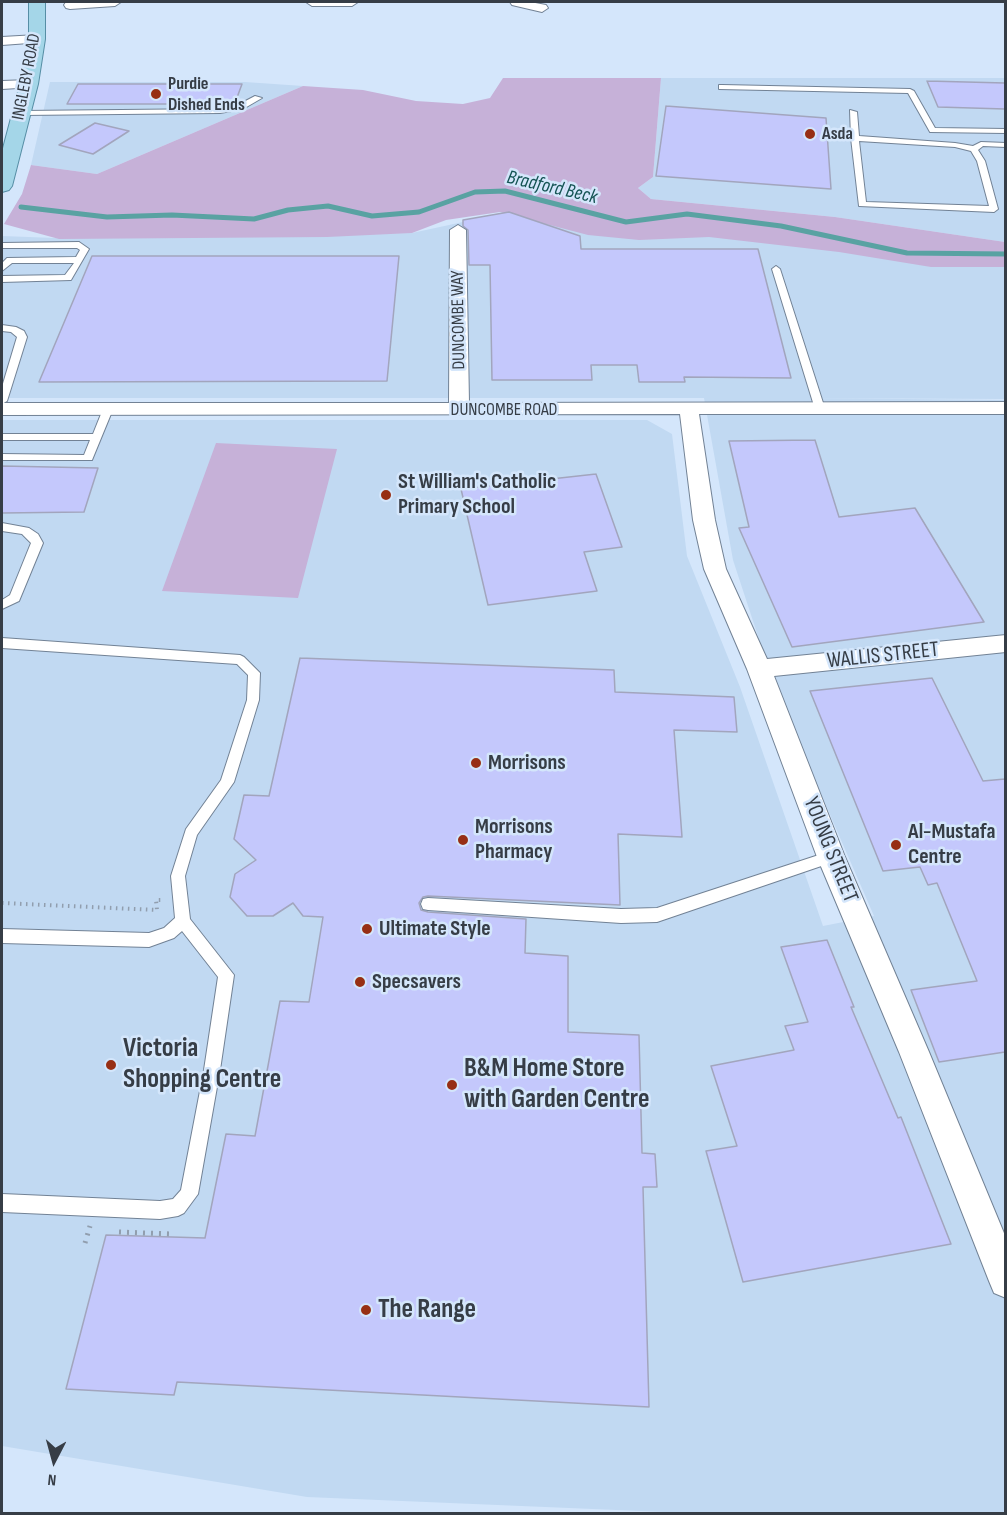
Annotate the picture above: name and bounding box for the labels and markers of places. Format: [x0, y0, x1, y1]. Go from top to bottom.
place label: Purdie Dished Ends [168, 73, 245, 116]
marker: Purdie Dished Ends [149, 87, 163, 101]
place label: Asda [822, 123, 853, 145]
marker: Asda [803, 127, 817, 141]
place label: St William's Catholic Primary School [398, 469, 556, 520]
marker: St William's Catholic Primary School [379, 488, 393, 502]
place label: Morrisons [488, 750, 566, 776]
marker: Morrisons [469, 756, 483, 770]
place label: Morrisons Pharmacy [475, 814, 553, 866]
place label: Al-Mustafa Centre [908, 819, 995, 870]
marker: Morrisons Pharmacy [456, 833, 470, 847]
marker: Al-Mustafa Centre [889, 838, 903, 852]
place label: Ultimate Style [379, 916, 491, 942]
marker: Ultimate Style [360, 922, 374, 936]
place label: Specsavers [372, 969, 461, 995]
marker: Specsavers [353, 975, 367, 989]
place label: Victoria Shopping Centre [123, 1033, 281, 1096]
place label: B&M Home Store with Garden Centre [464, 1053, 649, 1116]
marker: Victoria Shopping Centre [104, 1058, 118, 1072]
marker: B&M Home Store with Garden Centre [445, 1078, 459, 1092]
place label: The Range [378, 1294, 476, 1326]
marker: The Range [359, 1303, 373, 1317]

